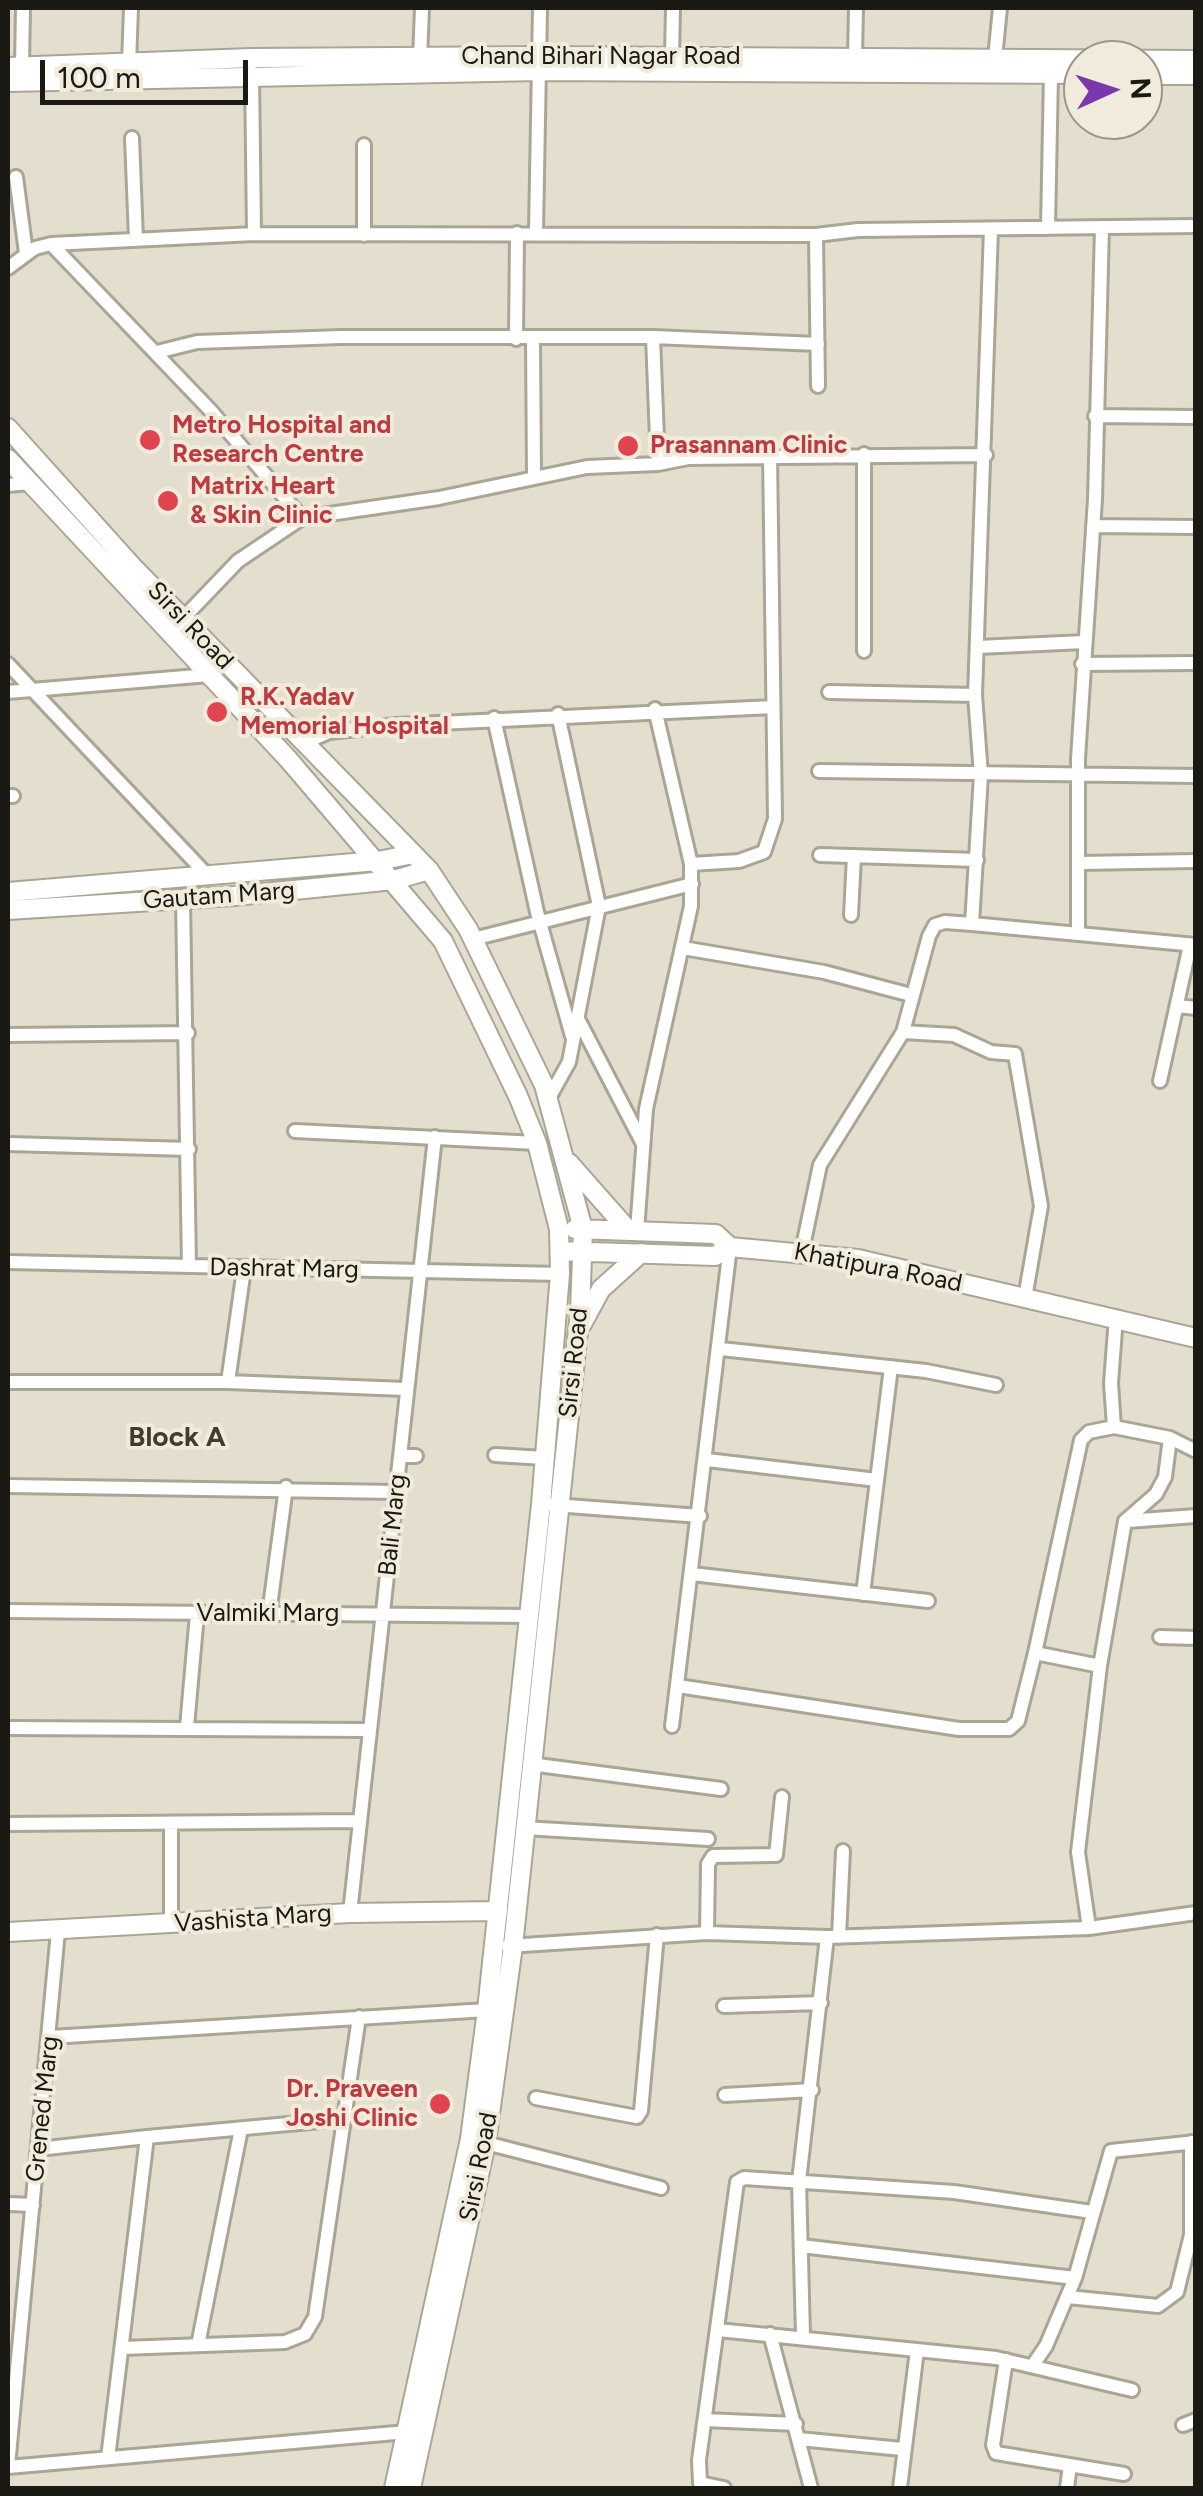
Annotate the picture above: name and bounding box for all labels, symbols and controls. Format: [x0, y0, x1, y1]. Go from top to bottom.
scale bar [45, 40, 252, 102]
north arrow [1063, 40, 1163, 140]
street label: Chand Bihari Nagar Road [461, 42, 741, 72]
text: 100 m [57, 59, 141, 96]
text: N [1123, 77, 1159, 100]
place label: Metro Hospital and Research Centre [172, 411, 391, 470]
marker: Metro Hospital and Research Centre [137, 427, 163, 453]
place label: Prasannam Clinic [650, 431, 847, 461]
marker: Prasannam Clinic [615, 433, 641, 459]
place label: Matrix Heart & Skin Clinic [190, 472, 336, 531]
marker: Matrix Heart & Skin Clinic [155, 488, 181, 514]
street label: Sirsi Road [141, 576, 239, 676]
place label: R.K.Yadav Memorial Hospital [240, 683, 449, 742]
marker: R.K.Yadav Memorial Hospital [204, 699, 230, 725]
street label: Gautam Marg [142, 876, 296, 916]
street label: Khatipura Road [791, 1237, 965, 1299]
street label: Dashrat Marg [209, 1253, 359, 1285]
street label: Sirsi Road [553, 1306, 595, 1420]
district label: Block A [128, 1421, 226, 1455]
street label: Bali Marg [373, 1472, 413, 1578]
street label: Valmiki Marg [197, 1599, 339, 1629]
street label: Vashista Marg [173, 1899, 333, 1939]
street label: Grened Marg [20, 2035, 66, 2183]
place label: Dr. Praveen Joshi Clinic [286, 2075, 418, 2134]
marker: Dr. Praveen Joshi Clinic [427, 2091, 453, 2117]
street label: Sirsi Road [454, 2110, 504, 2224]

